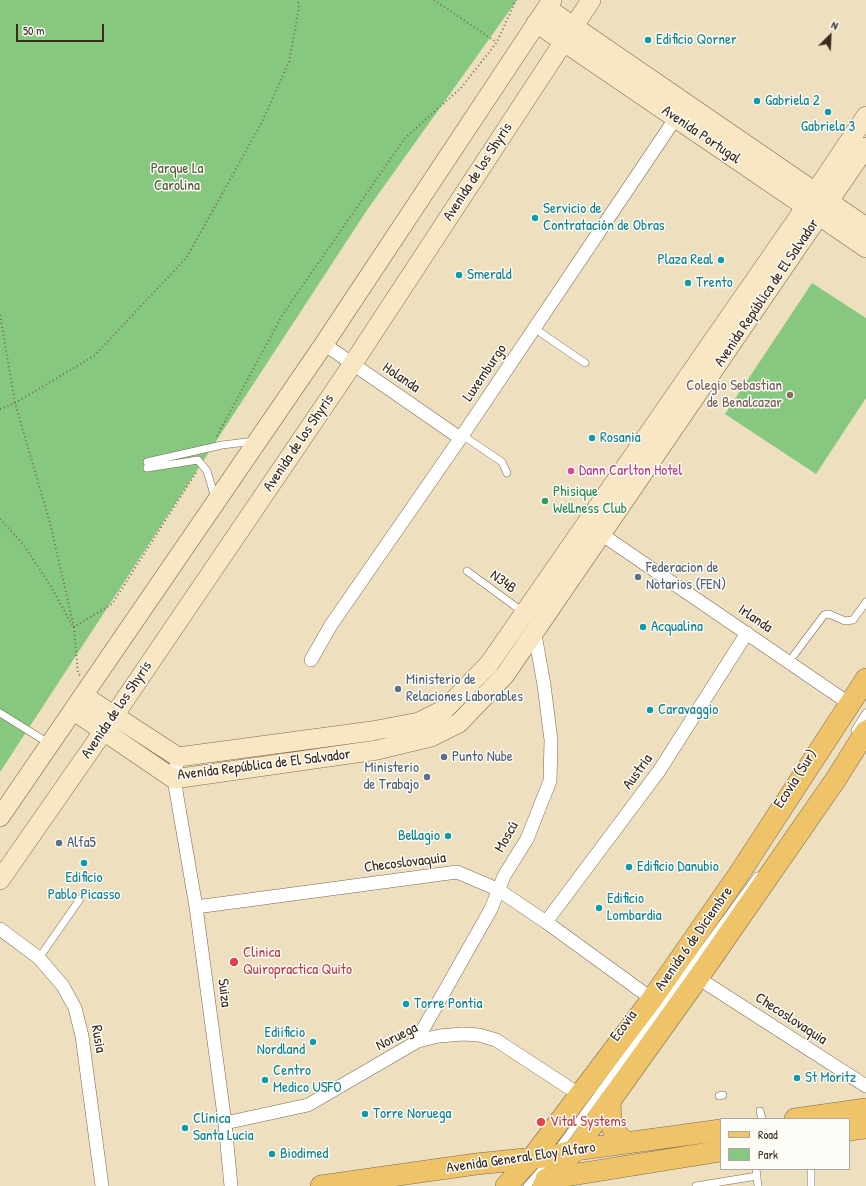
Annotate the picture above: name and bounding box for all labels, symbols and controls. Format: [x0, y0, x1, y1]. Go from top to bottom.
scale bar [18, 16, 106, 42]
north arrow [810, 16, 850, 56]
text: N [829, 17, 840, 33]
text: 50 m [23, 22, 44, 39]
place label: Edificio Qorner [656, 31, 737, 49]
marker: Edificio Qorner [643, 35, 653, 45]
place label: Gabriela 2 [765, 92, 820, 110]
marker: Gabriela 2 [752, 96, 762, 106]
street label: Avenida Portugal [658, 102, 744, 168]
marker: Gabriela 3 [823, 107, 833, 117]
place label: Gabriela 3 [801, 118, 855, 136]
street label: Avenida de los Shyris [440, 119, 516, 225]
park label: Parque La Carolina [151, 160, 203, 195]
place label: Servicio de Contratación de Obras [543, 200, 665, 235]
marker: Servicio de Contratación de Obras [530, 213, 540, 223]
street label: Avenida República de El Salvador [711, 216, 823, 370]
place label: Plaza Real [658, 251, 713, 269]
marker: Plaza Real [716, 255, 726, 265]
place label: Smerald [467, 266, 512, 284]
marker: Smerald [454, 270, 464, 280]
place label: Trento [696, 274, 733, 292]
marker: Trento [683, 278, 693, 288]
street label: Luxemburgo [459, 341, 511, 405]
street label: Holanda [379, 359, 423, 397]
place label: Colegio Sebastian de Benalcazar [686, 377, 782, 412]
marker: Colegio Sebastian de Benalcazar [785, 390, 795, 400]
street label: Avenida de los Shyris [260, 391, 338, 495]
place label: Rosania [600, 429, 641, 447]
marker: Rosania [587, 433, 597, 443]
place label: Dann Carlton Hotel [579, 462, 682, 480]
marker: Dann Carlton Hotel [566, 466, 576, 476]
place label: Phisique Wellness Club [553, 483, 627, 518]
marker: Phisique Wellness Club [540, 496, 550, 506]
place label: Federacion de Notarios (FEN) [646, 559, 726, 594]
street label: N34B [486, 567, 520, 597]
marker: Federacion de Notarios (FEN) [633, 572, 643, 582]
street label: Irlanda [734, 601, 776, 637]
place label: Acqualina [651, 618, 703, 636]
marker: Acqualina [638, 622, 648, 632]
street label: Avenida de los Shyris [78, 658, 156, 762]
place label: Ministerio de Relaciones Laborables [406, 671, 523, 706]
marker: Ministerio de Relaciones Laborables [393, 684, 403, 694]
place label: Caravaggio [658, 701, 718, 719]
marker: Caravaggio [645, 705, 655, 715]
street label: Avenida República de El Salvador [176, 745, 352, 785]
street label: Ecovia (Sur) [770, 746, 822, 812]
place label: Punto Nube [452, 748, 513, 766]
street label: Austria [619, 751, 657, 793]
marker: Punto Nube [439, 752, 449, 762]
place label: Ministerio de Trabajo [363, 759, 419, 794]
marker: Ministerio de Trabajo [422, 772, 432, 782]
street label: Moscú [491, 818, 523, 856]
place label: Bellagio [398, 827, 440, 845]
marker: Bellagio [443, 831, 453, 841]
place label: Alfa5 [67, 834, 96, 852]
marker: Alfa5 [54, 838, 64, 848]
street label: Checoslovaquia [363, 849, 447, 877]
marker: Edificio Pablo Picasso [79, 858, 89, 868]
place label: Edificio Danubio [637, 858, 719, 876]
marker: Edificio Danubio [624, 862, 634, 872]
place label: Edificio Pablo Picasso [48, 869, 120, 904]
street label: Avenida 6 de Diciembre [651, 883, 737, 995]
place label: Edificio Lombardia [607, 890, 662, 925]
marker: Edificio Lombardia [594, 903, 604, 913]
place label: Clinica Quiropractica Quito [243, 944, 352, 979]
marker: Clinica Quiropractica Quito [228, 956, 240, 968]
street label: Suiza [213, 978, 235, 1008]
street label: Checoslovaquia [752, 989, 830, 1049]
place label: Torre Pontia [414, 995, 482, 1013]
marker: Torre Pontia [401, 999, 411, 1009]
street label: Ecovia [607, 1007, 641, 1045]
street label: Noruega [373, 1019, 421, 1055]
street label: Rusia [87, 1024, 109, 1054]
place label: Ediificio Nordland [257, 1024, 305, 1059]
marker: Ediificio Nordland [308, 1037, 318, 1047]
place label: Centro Medico USFO [273, 1062, 342, 1097]
place label: St Moritz [805, 1069, 856, 1087]
marker: St Moritz [792, 1073, 802, 1083]
marker: Centro Medico USFO [260, 1075, 270, 1085]
place label: Torre Noruega [373, 1105, 451, 1123]
marker: Torre Noruega [360, 1109, 370, 1119]
place label: Clínica Santa Lucia [193, 1110, 254, 1145]
place label: Vital Systems [550, 1113, 626, 1131]
marker: Vital Systems [535, 1116, 547, 1128]
legend [720, 1118, 850, 1170]
marker: Clínica Santa Lucia [180, 1123, 190, 1133]
text: Road [758, 1126, 778, 1143]
street label: Avenida General Eloy Alfaro [445, 1139, 597, 1177]
place label: Biodimed [280, 1145, 328, 1163]
text: Park [758, 1146, 778, 1163]
marker: Biodimed [267, 1149, 277, 1159]

